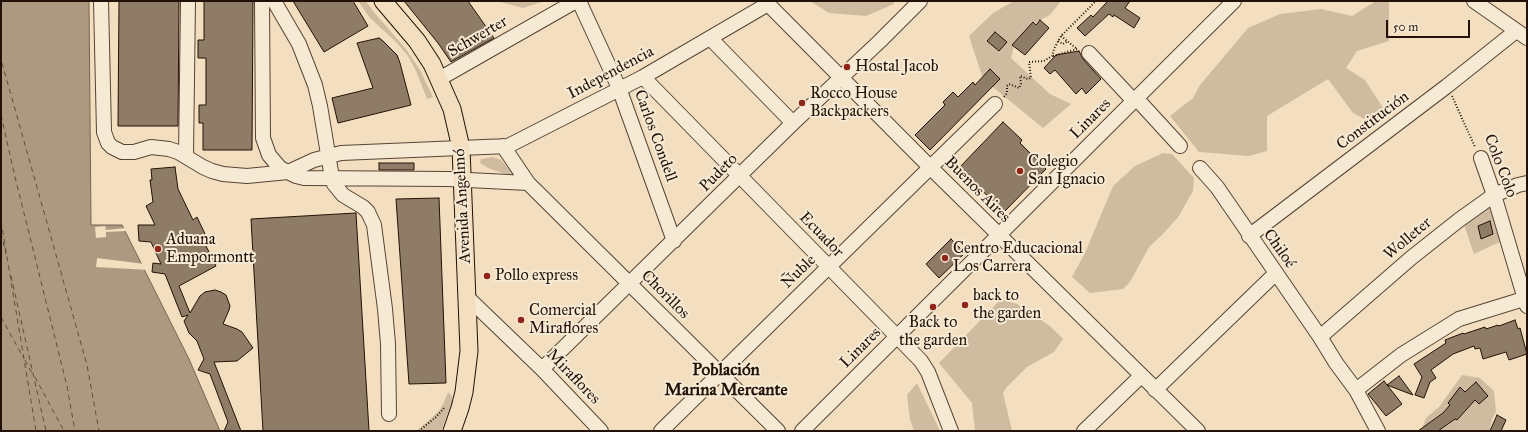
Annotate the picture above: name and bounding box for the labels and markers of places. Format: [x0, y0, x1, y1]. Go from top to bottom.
place label: Hostal Jacob [855, 57, 938, 77]
marker: Hostal Jacob [842, 62, 852, 72]
place label: Rocco House Backpackers [810, 84, 897, 122]
marker: Rocco House Backpackers [797, 98, 807, 108]
place label: Colegio San Ignacio [1028, 152, 1105, 190]
marker: Colegio San Ignacio [1015, 166, 1025, 176]
place label: Aduana Empormontt [166, 230, 255, 268]
place label: Centro Educacional Los Carrera [953, 239, 1083, 277]
marker: Aduana Empormontt [153, 244, 163, 254]
marker: Centro Educacional Los Carrera [940, 253, 950, 263]
place label: Pollo express [495, 266, 578, 286]
marker: Pollo express [482, 271, 492, 281]
place label: back to the garden [973, 286, 1041, 324]
marker: back to the garden [960, 300, 970, 310]
place label: Comercial Miraflores [529, 301, 598, 339]
marker: Back to the garden [928, 302, 938, 312]
place label: Back to the garden [899, 313, 967, 351]
marker: Comercial Miraflores [516, 315, 526, 325]

